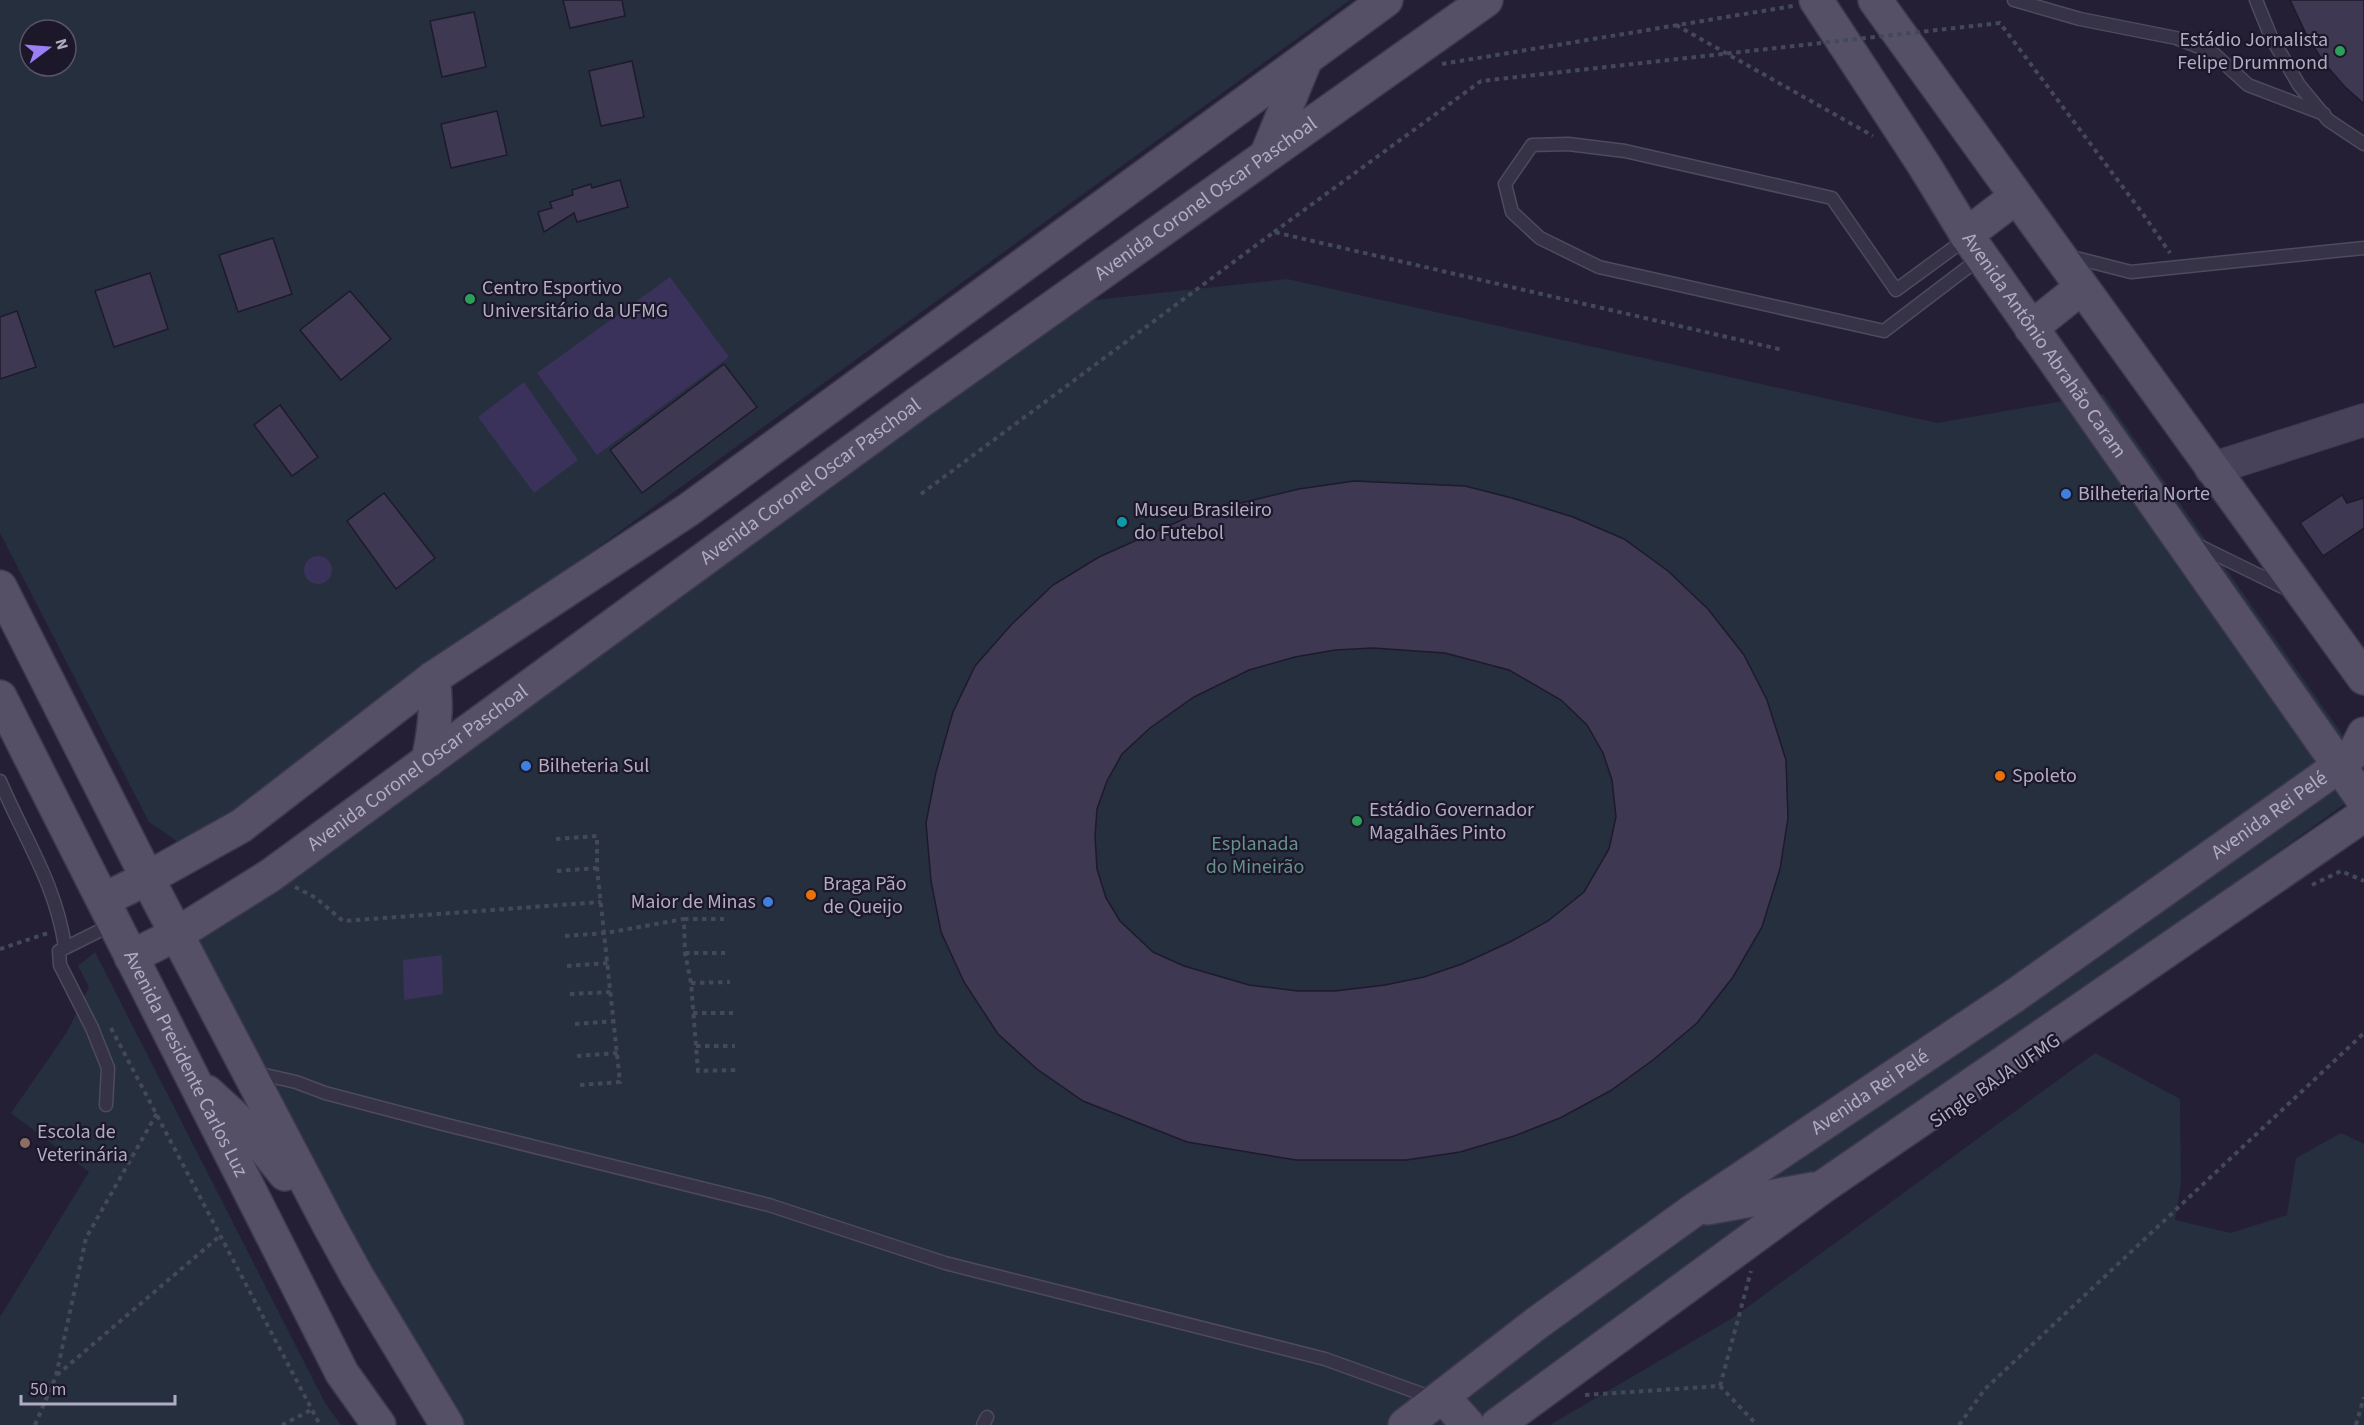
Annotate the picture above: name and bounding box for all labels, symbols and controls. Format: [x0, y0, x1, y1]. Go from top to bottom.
north arrow [18, 18, 78, 78]
place label: Estádio Jornalista Felipe Drummond [2177, 26, 2328, 77]
text: N [49, 36, 73, 52]
marker: Estádio Jornalista Felipe Drummond [2333, 44, 2347, 58]
street label: Avenida Coronel Oscar Paschoal [1089, 110, 1323, 288]
street label: Avenida Antônio Abrahão Caram [1955, 227, 2133, 464]
place label: Centro Esportivo Universitário da UFMG [482, 274, 668, 325]
marker: Centro Esportivo Universitário da UFMG [463, 292, 477, 306]
street label: Avenida Coronel Oscar Paschoal [694, 391, 927, 572]
place label: Bilheteria Norte [2078, 480, 2210, 508]
marker: Bilheteria Norte [2059, 487, 2073, 501]
place label: Museu Brasileiro do Futebol [1134, 496, 1272, 547]
marker: Museu Brasileiro do Futebol [1115, 515, 1129, 529]
street label: Avenida Coronel Oscar Paschoal [302, 678, 534, 858]
place label: Bilheteria Sul [538, 752, 649, 780]
marker: Bilheteria Sul [519, 759, 533, 773]
place label: Spoleto [2012, 762, 2077, 790]
street label: Avenida Rei Pelé [2205, 764, 2333, 866]
marker: Spoleto [1993, 769, 2007, 783]
place label: Estádio Governador Magalhães Pinto [1369, 796, 1534, 847]
marker: Estádio Governador Magalhães Pinto [1350, 814, 1364, 828]
park label: Esplanada do Mineirão [1206, 830, 1304, 881]
place label: Braga Pão de Queijo [823, 870, 907, 921]
place label: Maior de Minas [631, 888, 756, 916]
marker: Braga Pão de Queijo [804, 888, 818, 902]
marker: Maior de Minas [761, 895, 775, 909]
street label: Avenida Presidente Carlos Luz [117, 946, 255, 1182]
street label: Single BAJA UFMG [1924, 1027, 2066, 1135]
street label: Avenida Rei Pelé [1805, 1043, 1935, 1142]
place label: Escola de Veterinária [37, 1118, 128, 1169]
marker: Escola de Veterinária [18, 1136, 32, 1150]
scale bar [21, 1368, 176, 1406]
text: 50 m [30, 1377, 66, 1402]

